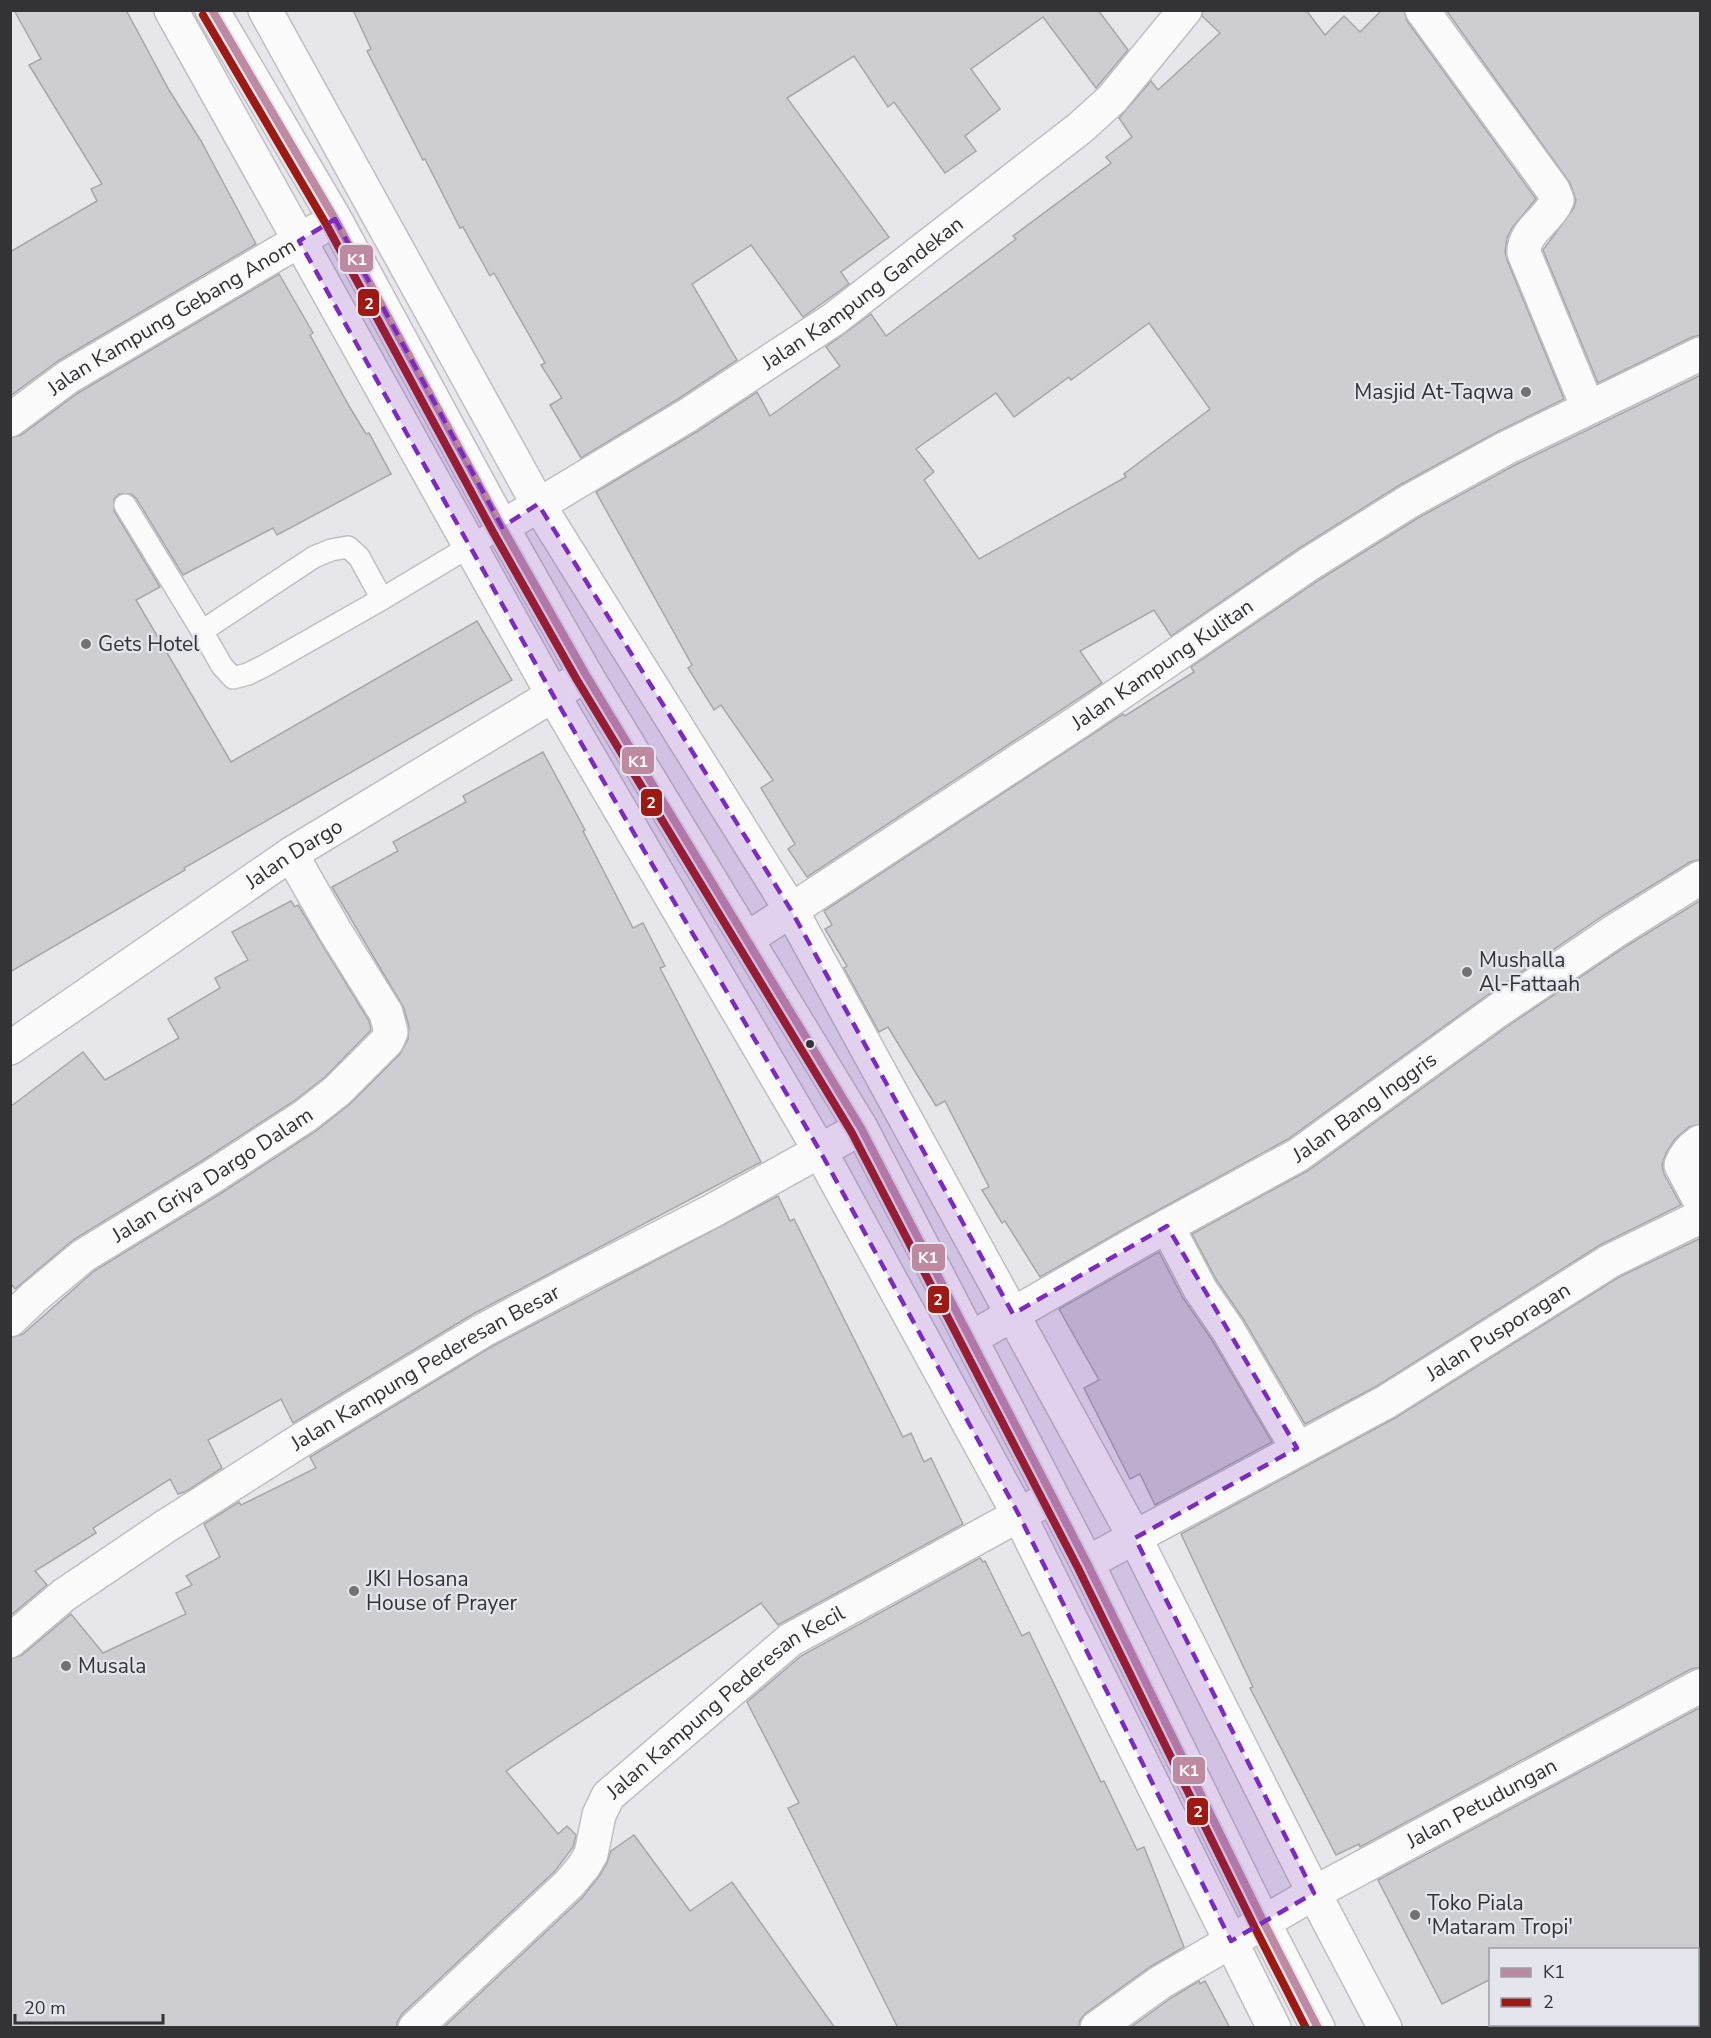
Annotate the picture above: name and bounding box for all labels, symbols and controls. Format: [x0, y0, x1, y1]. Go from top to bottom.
street label: Jalan Kampung Gandekan [755, 210, 969, 377]
street label: Jalan Kampung Gebang Anom [41, 232, 301, 402]
line badge: K1 [339, 244, 374, 273]
text: K1 [347, 249, 367, 271]
line badge: 2 [357, 288, 380, 317]
text: 2 [364, 293, 374, 315]
place label: Masjid At-Taqwa [1354, 378, 1514, 406]
marker: Masjid At-Taqwa [1519, 385, 1533, 399]
street label: Jalan Kampung Kulitan [1065, 592, 1259, 737]
place label: Gets Hotel [98, 630, 200, 658]
marker: Gets Hotel [79, 637, 93, 651]
line badge: K1 [621, 746, 655, 775]
text: K1 [628, 751, 648, 773]
line badge: 2 [640, 788, 663, 817]
text: 2 [646, 792, 656, 814]
street label: Jalan Dargo [239, 812, 348, 896]
place label: Mushalla Al-Fattaah [1479, 946, 1580, 998]
marker: Mushalla Al-Fattaah [1460, 965, 1474, 979]
unlabelled marker [804, 1038, 816, 1050]
street label: Jalan Bang Inggris [1287, 1045, 1442, 1170]
street label: Jalan Griya Dargo Dalam [106, 1100, 318, 1249]
line badge: K1 [911, 1243, 946, 1272]
text: K1 [918, 1247, 938, 1269]
street label: Jalan Pusporagan [1420, 1276, 1576, 1388]
street label: Jalan Kampung Pederesan Besar [284, 1278, 565, 1458]
line badge: 2 [927, 1285, 950, 1314]
text: 2 [933, 1289, 943, 1311]
place label: JKI Hosana House of Prayer [365, 1565, 517, 1617]
marker: JKI Hosana House of Prayer [347, 1584, 361, 1598]
street label: Jalan Kampung Pederesan Kecil [600, 1598, 850, 1806]
place label: Musala [78, 1652, 146, 1680]
marker: Musala [59, 1659, 73, 1673]
street label: Jalan Petudungan [1400, 1751, 1562, 1855]
line badge: K1 [1172, 1756, 1206, 1785]
text: K1 [1179, 1760, 1199, 1782]
line badge: 2 [1186, 1797, 1209, 1826]
text: 2 [1193, 1801, 1203, 1823]
place label: Toko Piala 'Mataram Tropi' [1427, 1889, 1573, 1941]
marker: Toko Piala 'Mataram Tropi' [1408, 1908, 1422, 1922]
legend [1489, 1948, 1699, 2026]
text: K1 [1543, 1960, 1565, 1984]
scale bar [15, 1987, 164, 2025]
text: 2 [1543, 1990, 1554, 2014]
text: 20 m [24, 1996, 66, 2020]

